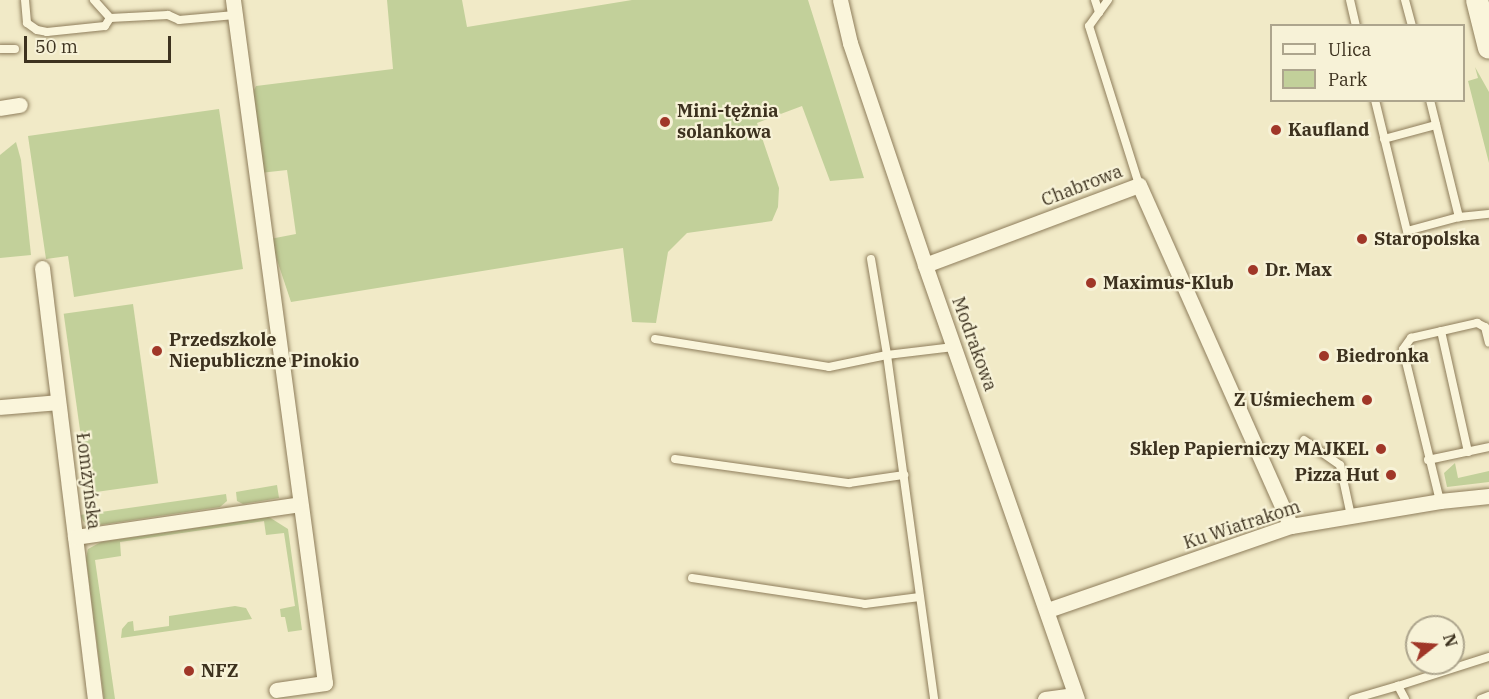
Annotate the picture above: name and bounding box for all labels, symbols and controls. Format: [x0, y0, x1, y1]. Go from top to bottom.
scale bar [27, 24, 174, 62]
legend [1270, 24, 1465, 102]
text: 50 m [35, 35, 78, 58]
text: Ulica [1328, 38, 1371, 61]
text: Park [1328, 68, 1367, 91]
place label: Mini-tężnia solankowa [677, 101, 779, 144]
marker: Mini-tężnia solankowa [658, 115, 672, 129]
place label: Kaufland [1288, 119, 1369, 141]
marker: Kaufland [1269, 123, 1283, 137]
street label: Chabrowa [1038, 161, 1126, 211]
place label: Staropolska [1374, 228, 1480, 250]
marker: Staropolska [1355, 232, 1369, 246]
place label: Dr. Max [1265, 259, 1332, 281]
marker: Dr. Max [1246, 263, 1260, 277]
place label: Maximus-Klub [1103, 272, 1234, 294]
marker: Maximus-Klub [1084, 276, 1098, 290]
street label: Modrakowa [947, 294, 1001, 394]
place label: Przedszkole Niepubliczne Pinokio [169, 330, 359, 372]
marker: Przedszkole Niepubliczne Pinokio [150, 344, 164, 358]
place label: Biedronka [1336, 345, 1429, 367]
marker: Biedronka [1317, 349, 1331, 363]
place label: Z Uśmiechem [1234, 389, 1355, 411]
marker: Z Uśmiechem [1360, 393, 1374, 407]
street label: Łomżyńska [71, 431, 105, 531]
place label: Sklep Papierniczy MAJKEL [1130, 438, 1369, 460]
marker: Sklep Papierniczy MAJKEL [1374, 442, 1388, 456]
place label: Pizza Hut [1295, 464, 1379, 486]
marker: Pizza Hut [1384, 468, 1398, 482]
street label: Ku Wiatrakom [1181, 496, 1303, 554]
north arrow [1405, 615, 1465, 675]
text: N [1439, 631, 1462, 649]
place label: NFZ [201, 660, 238, 682]
marker: NFZ [182, 664, 196, 678]

